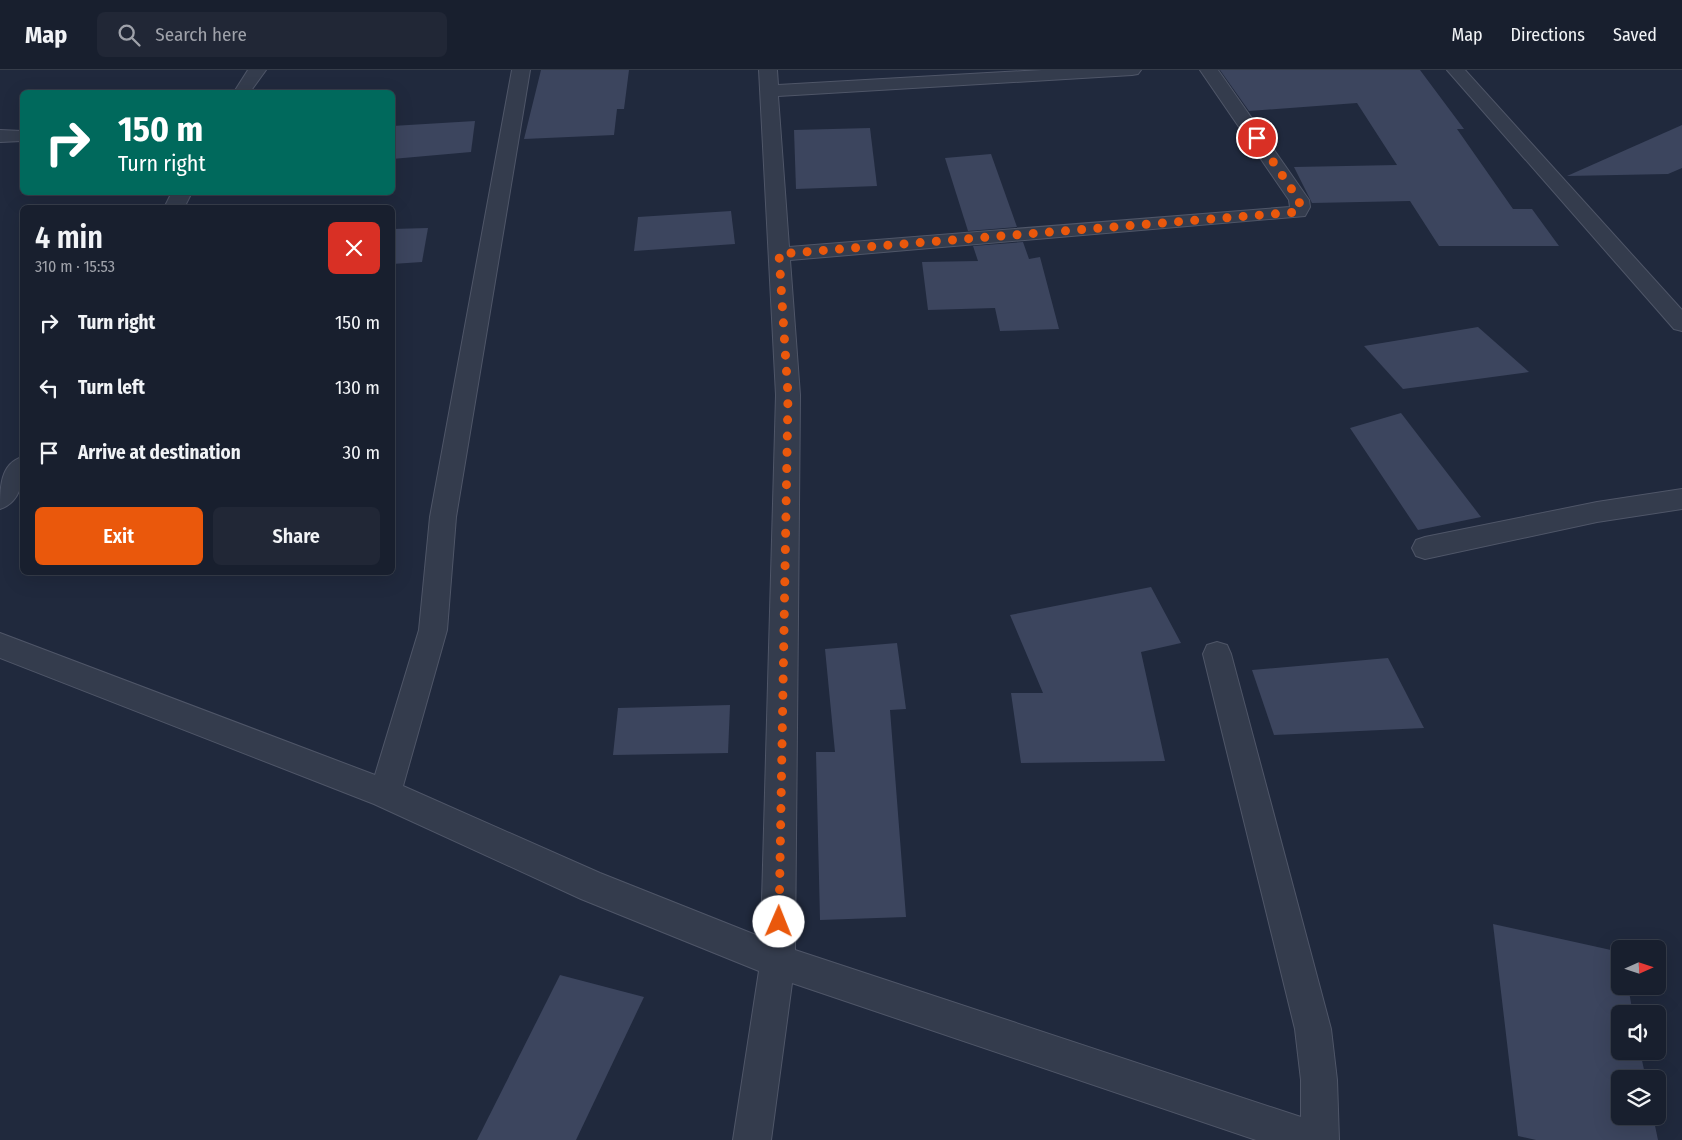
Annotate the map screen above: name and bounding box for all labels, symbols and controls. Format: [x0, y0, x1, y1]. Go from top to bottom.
search box [97, 12, 447, 57]
text: Map [25, 21, 67, 49]
icon: search [115, 21, 143, 49]
text: Search here [155, 23, 247, 46]
text: Map [1451, 24, 1483, 46]
text: Directions [1511, 24, 1585, 46]
text: Saved [1613, 24, 1657, 46]
text: 150 m [118, 108, 203, 150]
icon: right [35, 110, 100, 175]
pin [1236, 117, 1278, 159]
icon: arrive [1243, 124, 1271, 152]
text: Turn right [118, 150, 206, 177]
text: 4 min [35, 220, 103, 256]
button: close [328, 222, 380, 274]
text: 310 m · 15:53 [35, 257, 115, 276]
icon: right [35, 309, 63, 337]
text: Turn right [78, 311, 155, 334]
text: 150 m [335, 311, 380, 334]
icon: left [35, 374, 63, 402]
text: Turn left [78, 376, 145, 399]
text: 130 m [335, 376, 380, 399]
icon: arrive [35, 439, 63, 467]
text: Arrive at destination [78, 441, 241, 464]
text: 30 m [342, 441, 380, 464]
button: Exit [35, 507, 203, 565]
button: Share [213, 507, 380, 565]
position arrow [752, 895, 804, 947]
north arrow [1611, 940, 1666, 995]
map controls [1611, 940, 1666, 1125]
button: sound [1611, 1005, 1666, 1060]
button: layers [1611, 1070, 1666, 1125]

